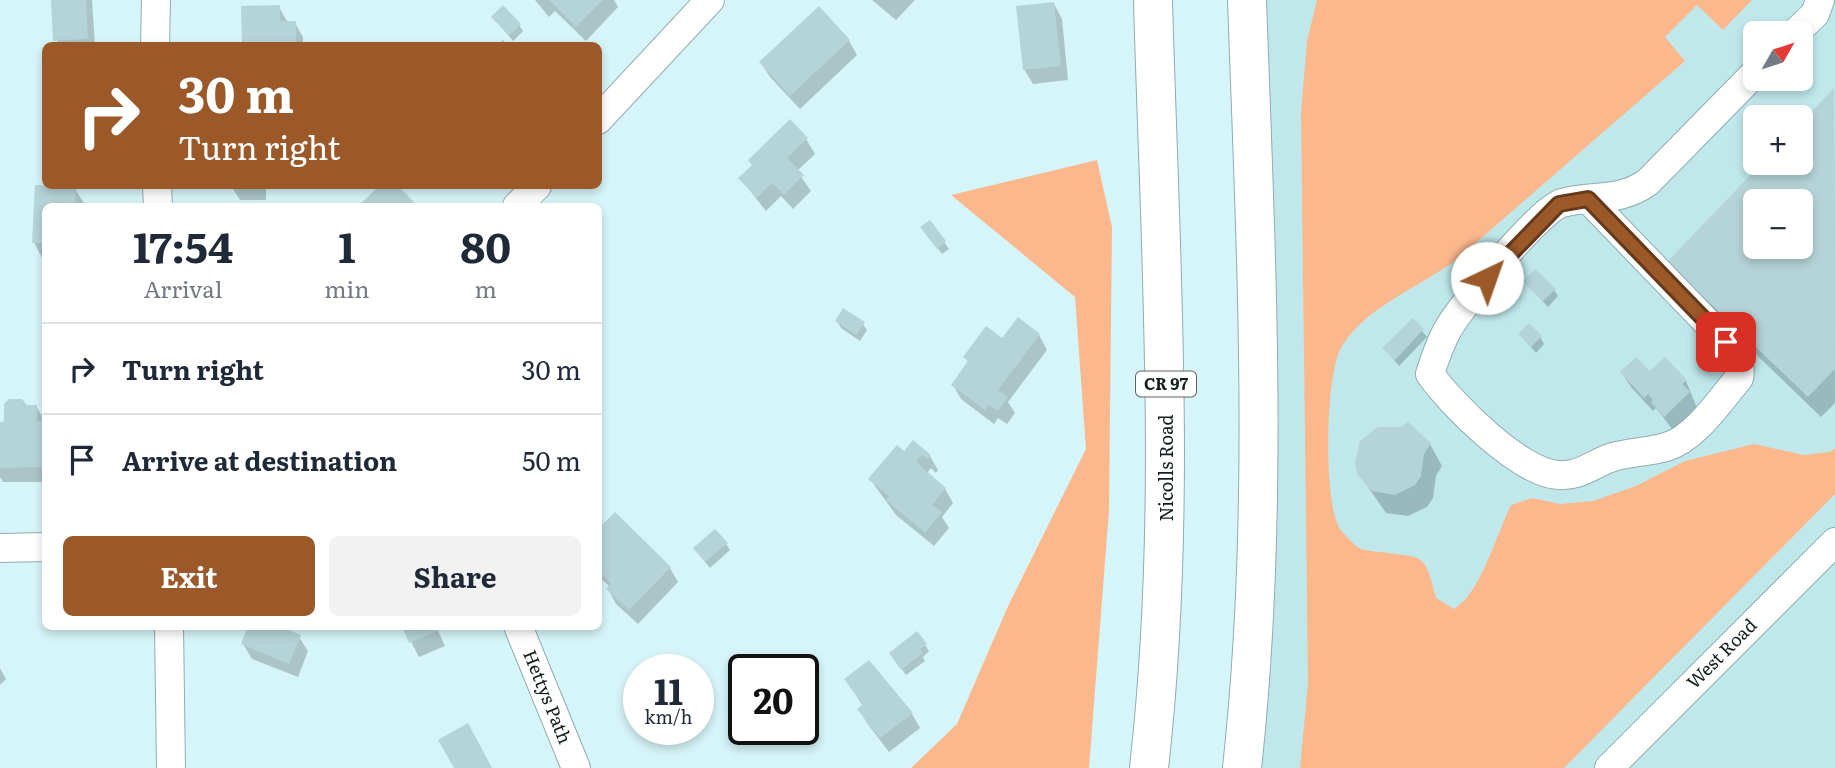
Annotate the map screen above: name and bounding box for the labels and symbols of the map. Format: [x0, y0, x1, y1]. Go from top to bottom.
north arrow [1743, 21, 1813, 91]
position arrow [1450, 241, 1524, 315]
pin [1696, 312, 1756, 372]
road number: CR 97 [1136, 372, 1196, 396]
street label: Nicolls Road [1152, 414, 1179, 522]
street label: West Road [1680, 612, 1762, 694]
street label: Hettys Path [517, 645, 580, 748]
speed limit sign: 20 [728, 654, 819, 745]

